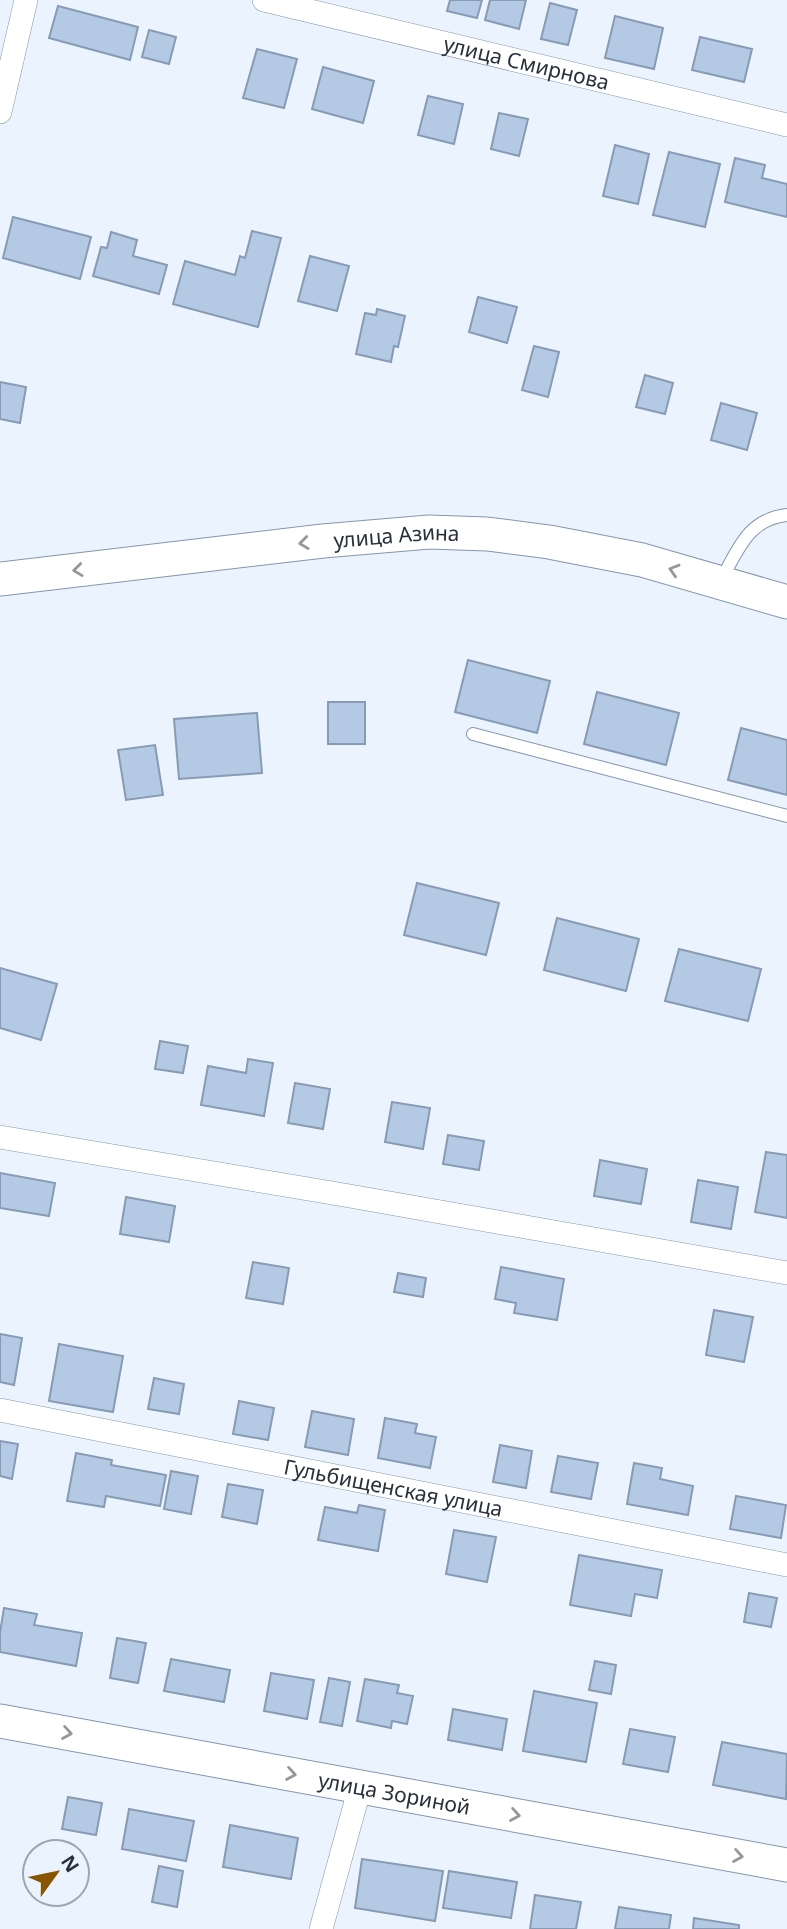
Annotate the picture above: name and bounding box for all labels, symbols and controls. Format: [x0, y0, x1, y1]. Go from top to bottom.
street label: улица Смирнова [441, 29, 612, 96]
street label: улица Азина [332, 518, 460, 554]
one-way arrow [298, 535, 310, 550]
one-way arrow [72, 562, 83, 577]
one-way arrow [668, 563, 680, 578]
street label: Гульбищенская улица [282, 1452, 505, 1523]
one-way arrow [61, 1725, 73, 1740]
one-way arrow [285, 1766, 297, 1781]
street label: улица Зориной [316, 1766, 473, 1821]
one-way arrow [509, 1807, 521, 1822]
north arrow [21, 1838, 91, 1908]
one-way arrow [732, 1848, 744, 1863]
text: N [55, 1850, 85, 1877]

